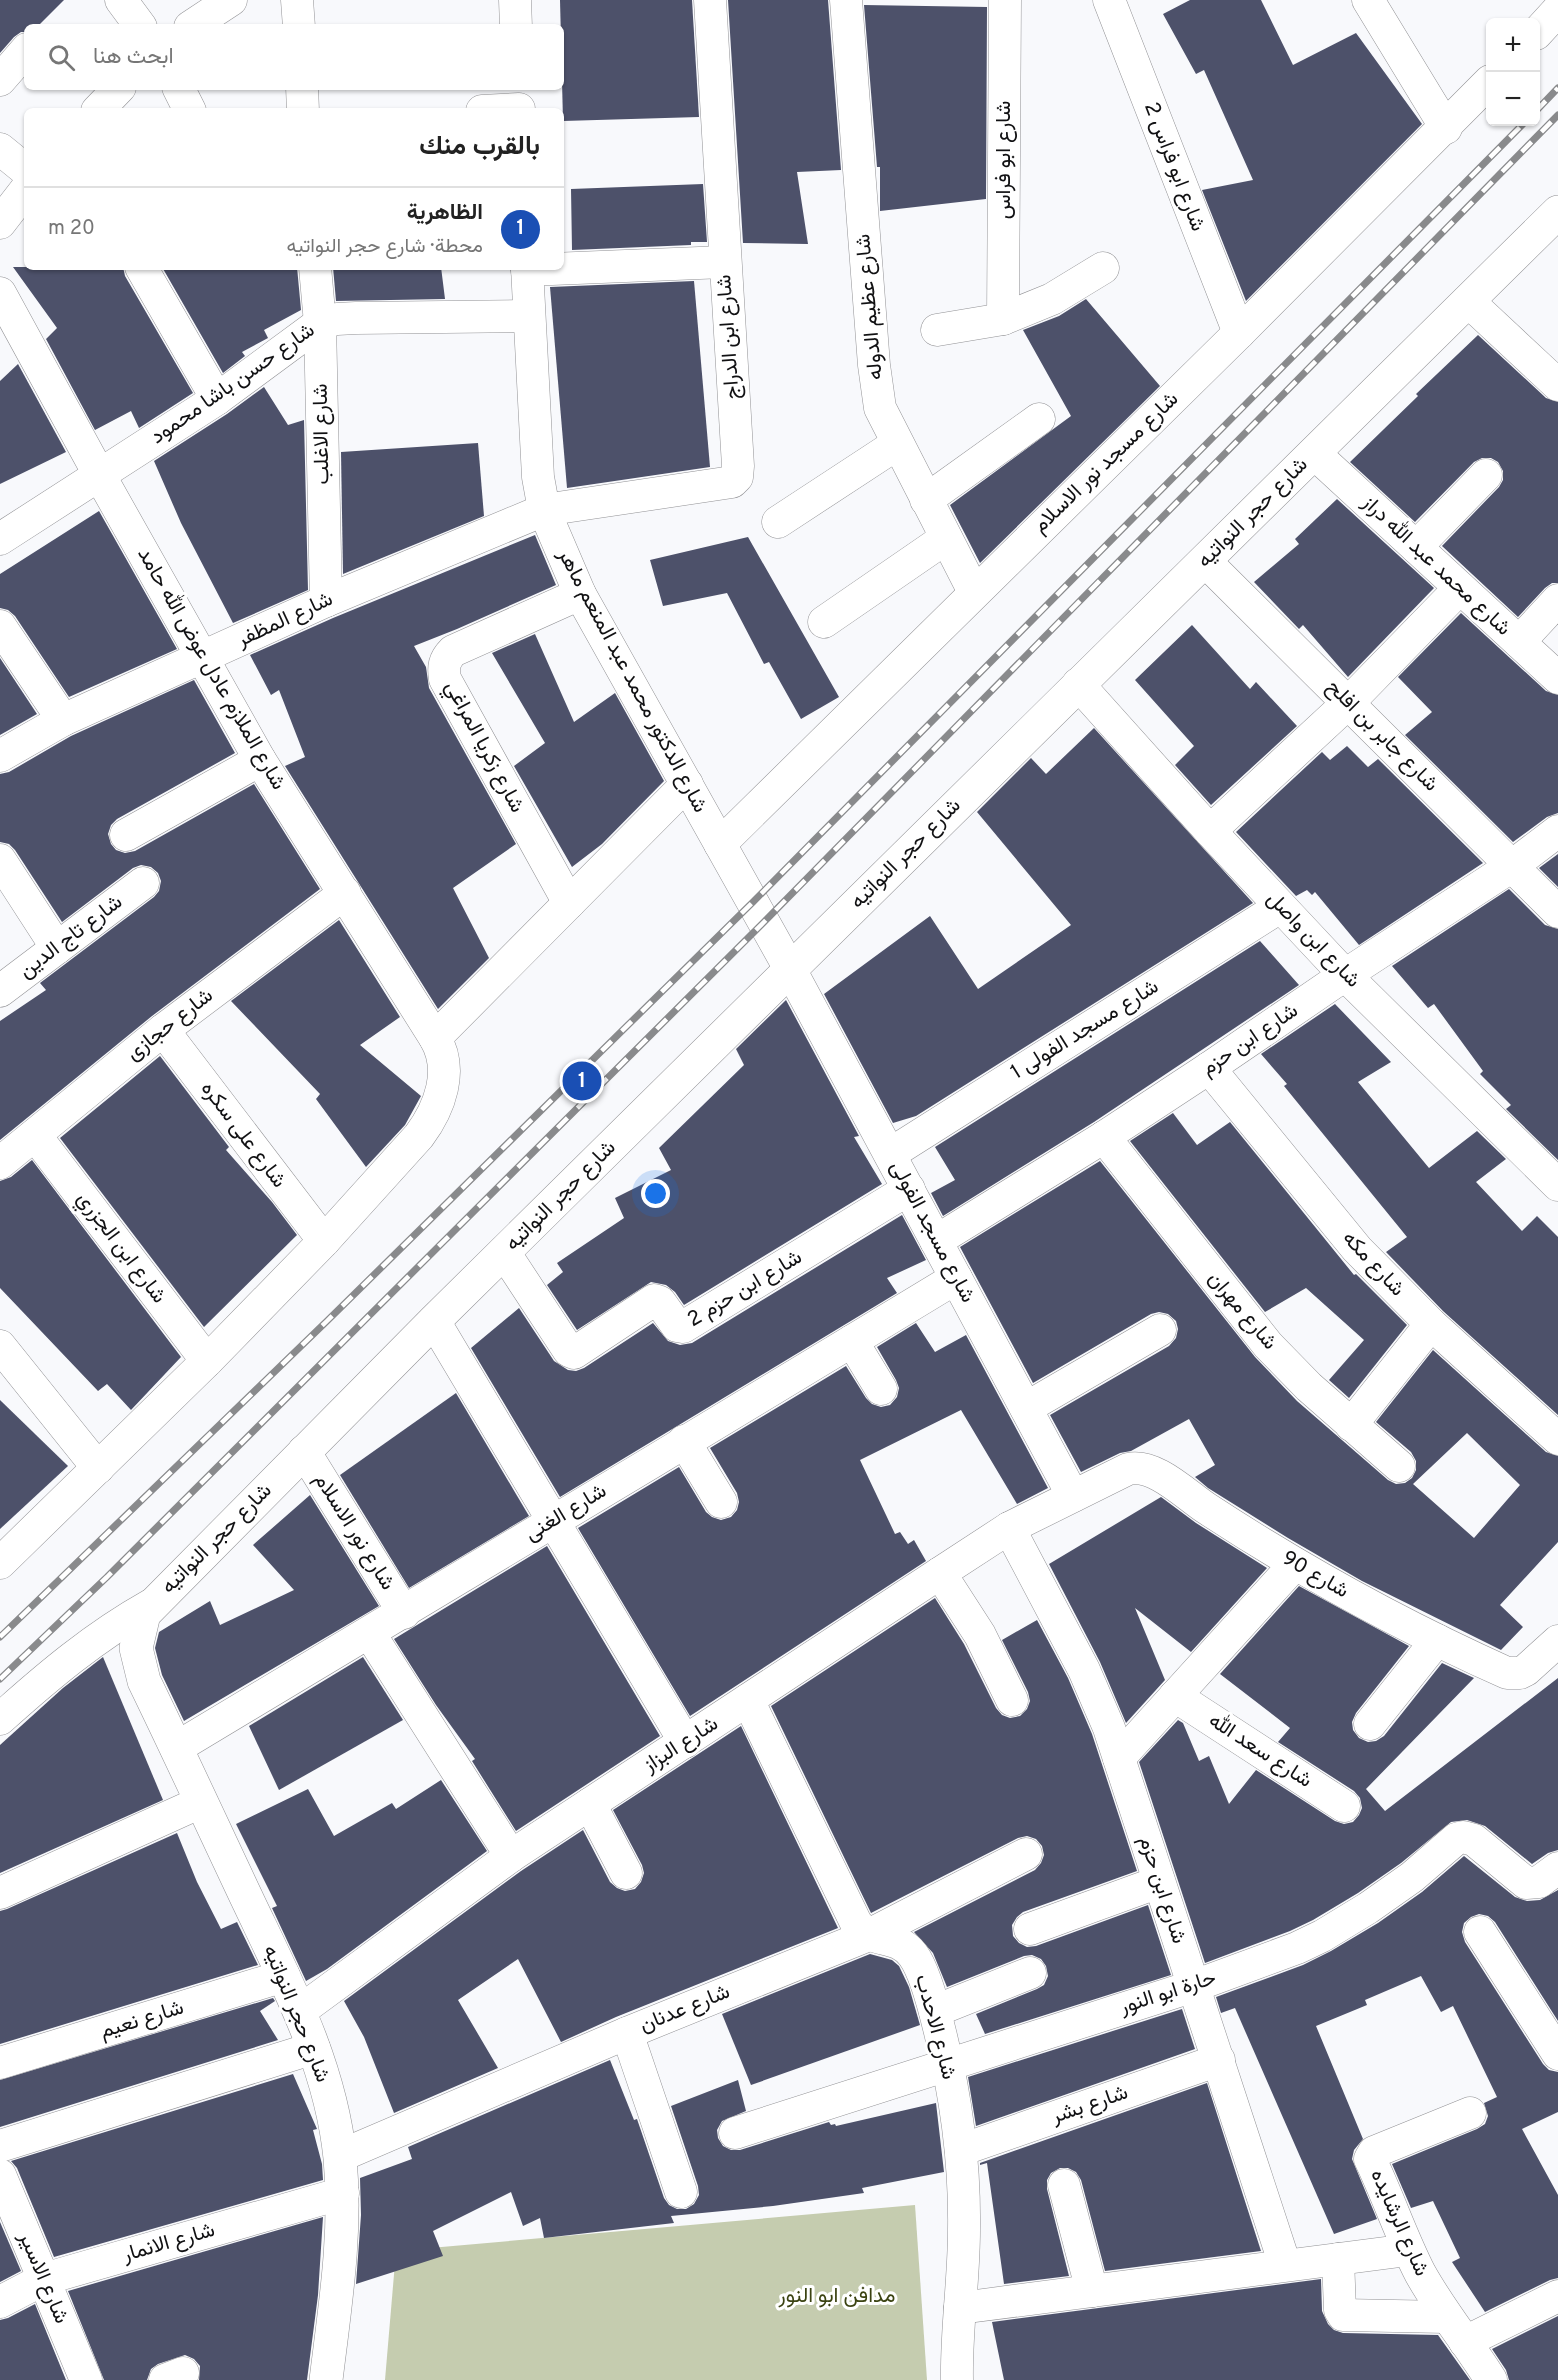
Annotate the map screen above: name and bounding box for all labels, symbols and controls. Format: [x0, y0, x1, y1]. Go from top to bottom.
map controls [1486, 18, 1540, 126]
button: + [1486, 18, 1540, 72]
search box [24, 24, 564, 90]
icon: search [45, 41, 78, 74]
text: ابحث هنا [93, 44, 174, 71]
button: − [1486, 72, 1540, 126]
street label: شارع ابو فراس 2 [1137, 99, 1211, 235]
street label: شارع ابو فراس [991, 101, 1018, 219]
text: بالقرب منك [419, 131, 540, 164]
text: الظاهرية [407, 200, 483, 227]
text: 20 m [48, 216, 95, 242]
text: 1 [517, 216, 525, 242]
street label: شارع عظيم الدوله [850, 233, 890, 381]
text: محطة · شارع حجر النواتيه [287, 234, 483, 260]
street label: شارع ابن الدراج [711, 274, 747, 400]
street label: شارع حسن باشا محمود [146, 317, 320, 451]
street label: شارع الاغلب [308, 383, 336, 485]
street label: شارع مسجد نور الاسلام [1027, 386, 1185, 540]
street label: شارع حجر النواتيه [1192, 452, 1314, 574]
street label: شارع محمد عبد الله دراز [1355, 488, 1517, 642]
street label: شارع الملازم عادل عوض الله حامد [130, 543, 292, 795]
street label: شارع الدكتور محمد عبد المنعم ماهر [550, 544, 713, 818]
street label: شارع المظفر [232, 586, 337, 654]
street label: شارع جابر بن افلح [1320, 674, 1444, 798]
street label: شارع زكريا المراغي [436, 676, 530, 819]
street label: شارع حجر النواتيه [845, 793, 967, 915]
street label: شارع ابن واصل [1260, 886, 1366, 994]
street label: شارع تاج الدين [14, 889, 128, 985]
street label: شارع مسجد الفولى 1 [1006, 974, 1164, 1086]
street label: شارع حجازى [121, 983, 219, 1067]
street label: شارع ابن حزم [1196, 998, 1304, 1082]
pin: 1 [562, 1058, 602, 1104]
street label: شارع على سكره [194, 1076, 292, 1194]
street label: شارع حجر النواتيه [500, 1135, 622, 1257]
street label: شارع مسجد الفولى [883, 1156, 981, 1308]
your location [641, 1179, 670, 1208]
street label: شارع ابن الجزري [68, 1187, 172, 1311]
street label: شارع مكه [1336, 1226, 1410, 1302]
street label: شارع ابن حزم 2 [683, 1244, 807, 1334]
street label: شارع مهران [1201, 1266, 1283, 1356]
street label: شارع نور الاسلام [307, 1468, 401, 1596]
street label: شارع حجر النواتيه [156, 1478, 278, 1600]
street label: شارع الغنى [520, 1478, 612, 1548]
street label: شارع 90 [1277, 1545, 1353, 1605]
street label: شارع سعد الله [1203, 1707, 1318, 1795]
street label: شارع البزاز [638, 1711, 724, 1780]
street label: شارع ابن حزم [1132, 1833, 1192, 1947]
street label: شارع حجر النواتيه [256, 1941, 336, 2087]
street label: حارة ابو النور [1115, 1965, 1220, 2022]
street label: شارع الاحدب [908, 1972, 962, 2082]
street label: شارع عدنان [636, 1979, 734, 2039]
street label: شارع نعيم [97, 1995, 187, 2045]
street label: شارع بشر [1047, 2079, 1132, 2131]
street label: شارع الرشايده [1363, 2165, 1435, 2281]
street label: شارع الانمار [119, 2217, 218, 2269]
street label: شارع الاسير [11, 2227, 74, 2328]
park label: مدافن ابو النور [778, 2283, 895, 2310]

